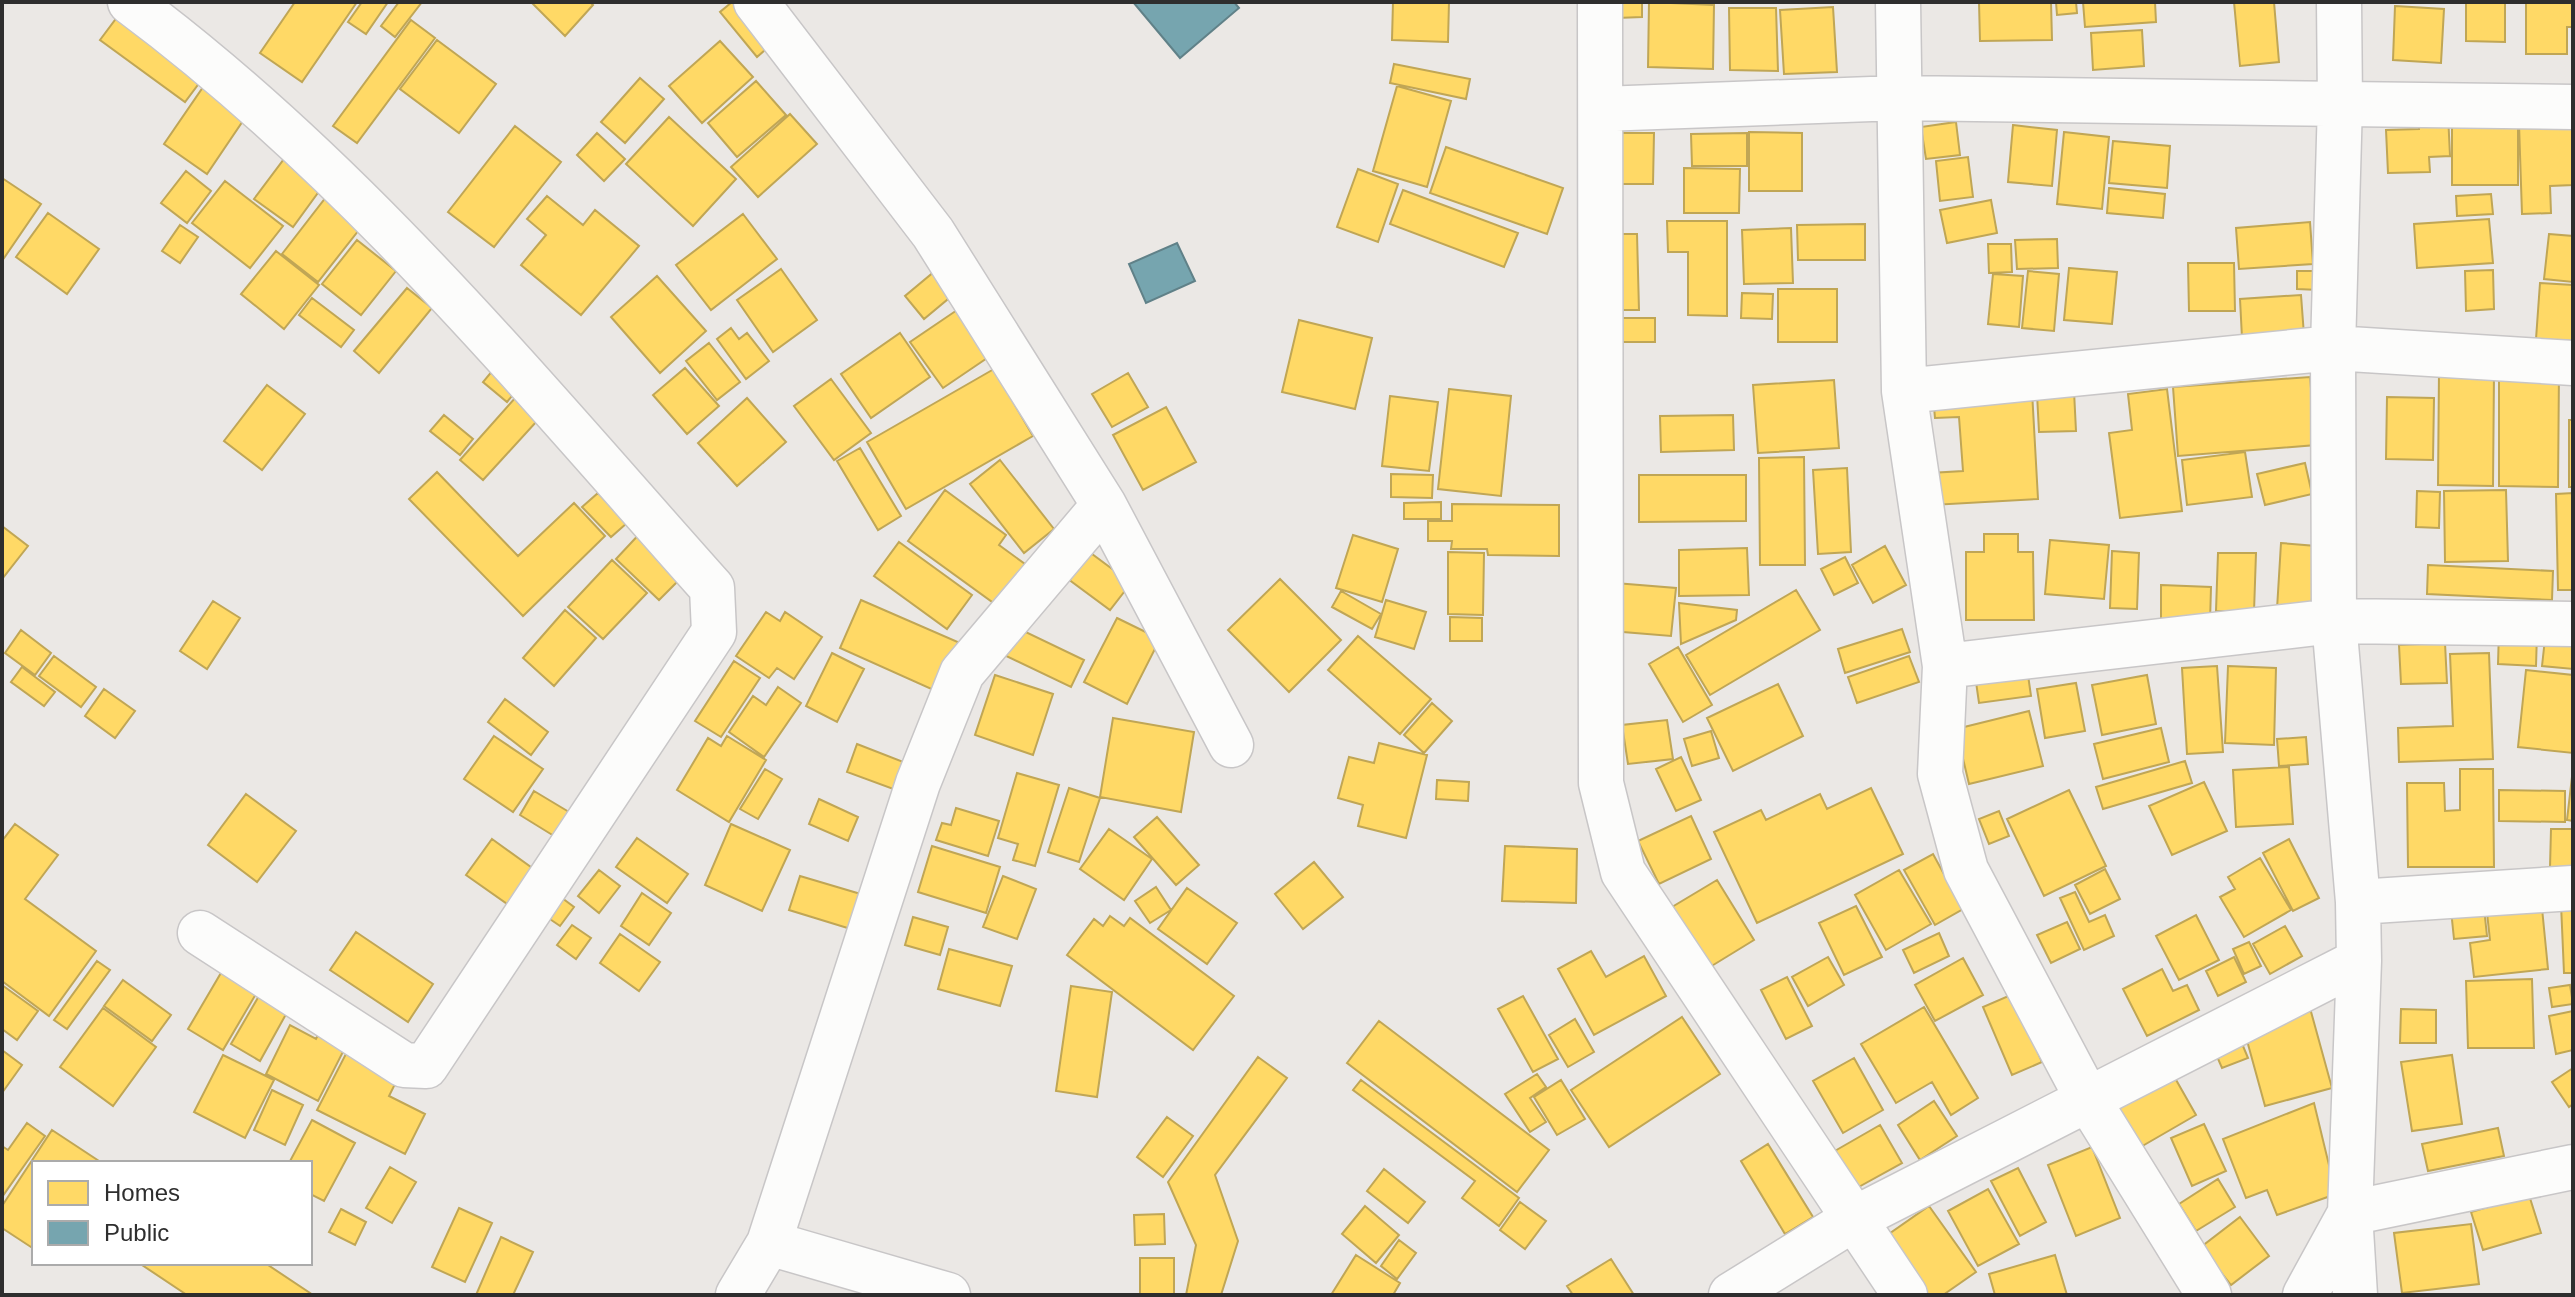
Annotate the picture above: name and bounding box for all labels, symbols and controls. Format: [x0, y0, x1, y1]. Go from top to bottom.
legend [32, 1161, 312, 1265]
text: Homes [104, 1179, 180, 1206]
text: Public [104, 1219, 169, 1246]

